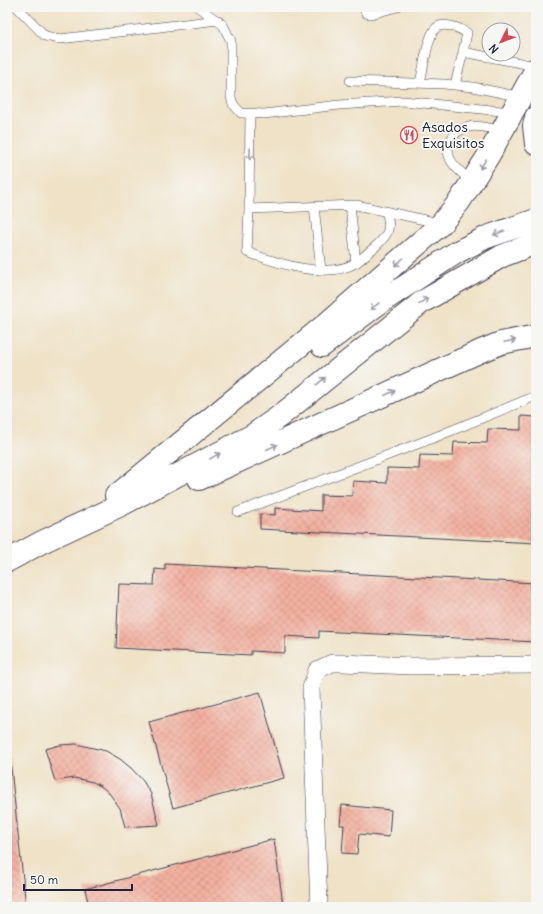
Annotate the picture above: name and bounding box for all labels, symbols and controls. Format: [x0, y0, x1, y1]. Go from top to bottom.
north arrow [481, 22, 521, 62]
text: N [486, 41, 501, 56]
place label: Asados Exquisitos [422, 118, 484, 152]
restaurant icon: Asados Exquisitos [399, 125, 419, 145]
one-way arrow [246, 147, 254, 160]
one-way arrow [479, 158, 487, 169]
one-way arrow [494, 229, 506, 237]
one-way arrow [394, 257, 404, 266]
one-way arrow [418, 297, 429, 305]
one-way arrow [370, 302, 381, 310]
one-way arrow [503, 337, 516, 345]
one-way arrow [316, 377, 327, 386]
one-way arrow [384, 388, 396, 396]
one-way arrow [266, 443, 278, 450]
one-way arrow [209, 452, 221, 459]
scale bar [24, 866, 132, 892]
text: 50 m [30, 872, 59, 887]

